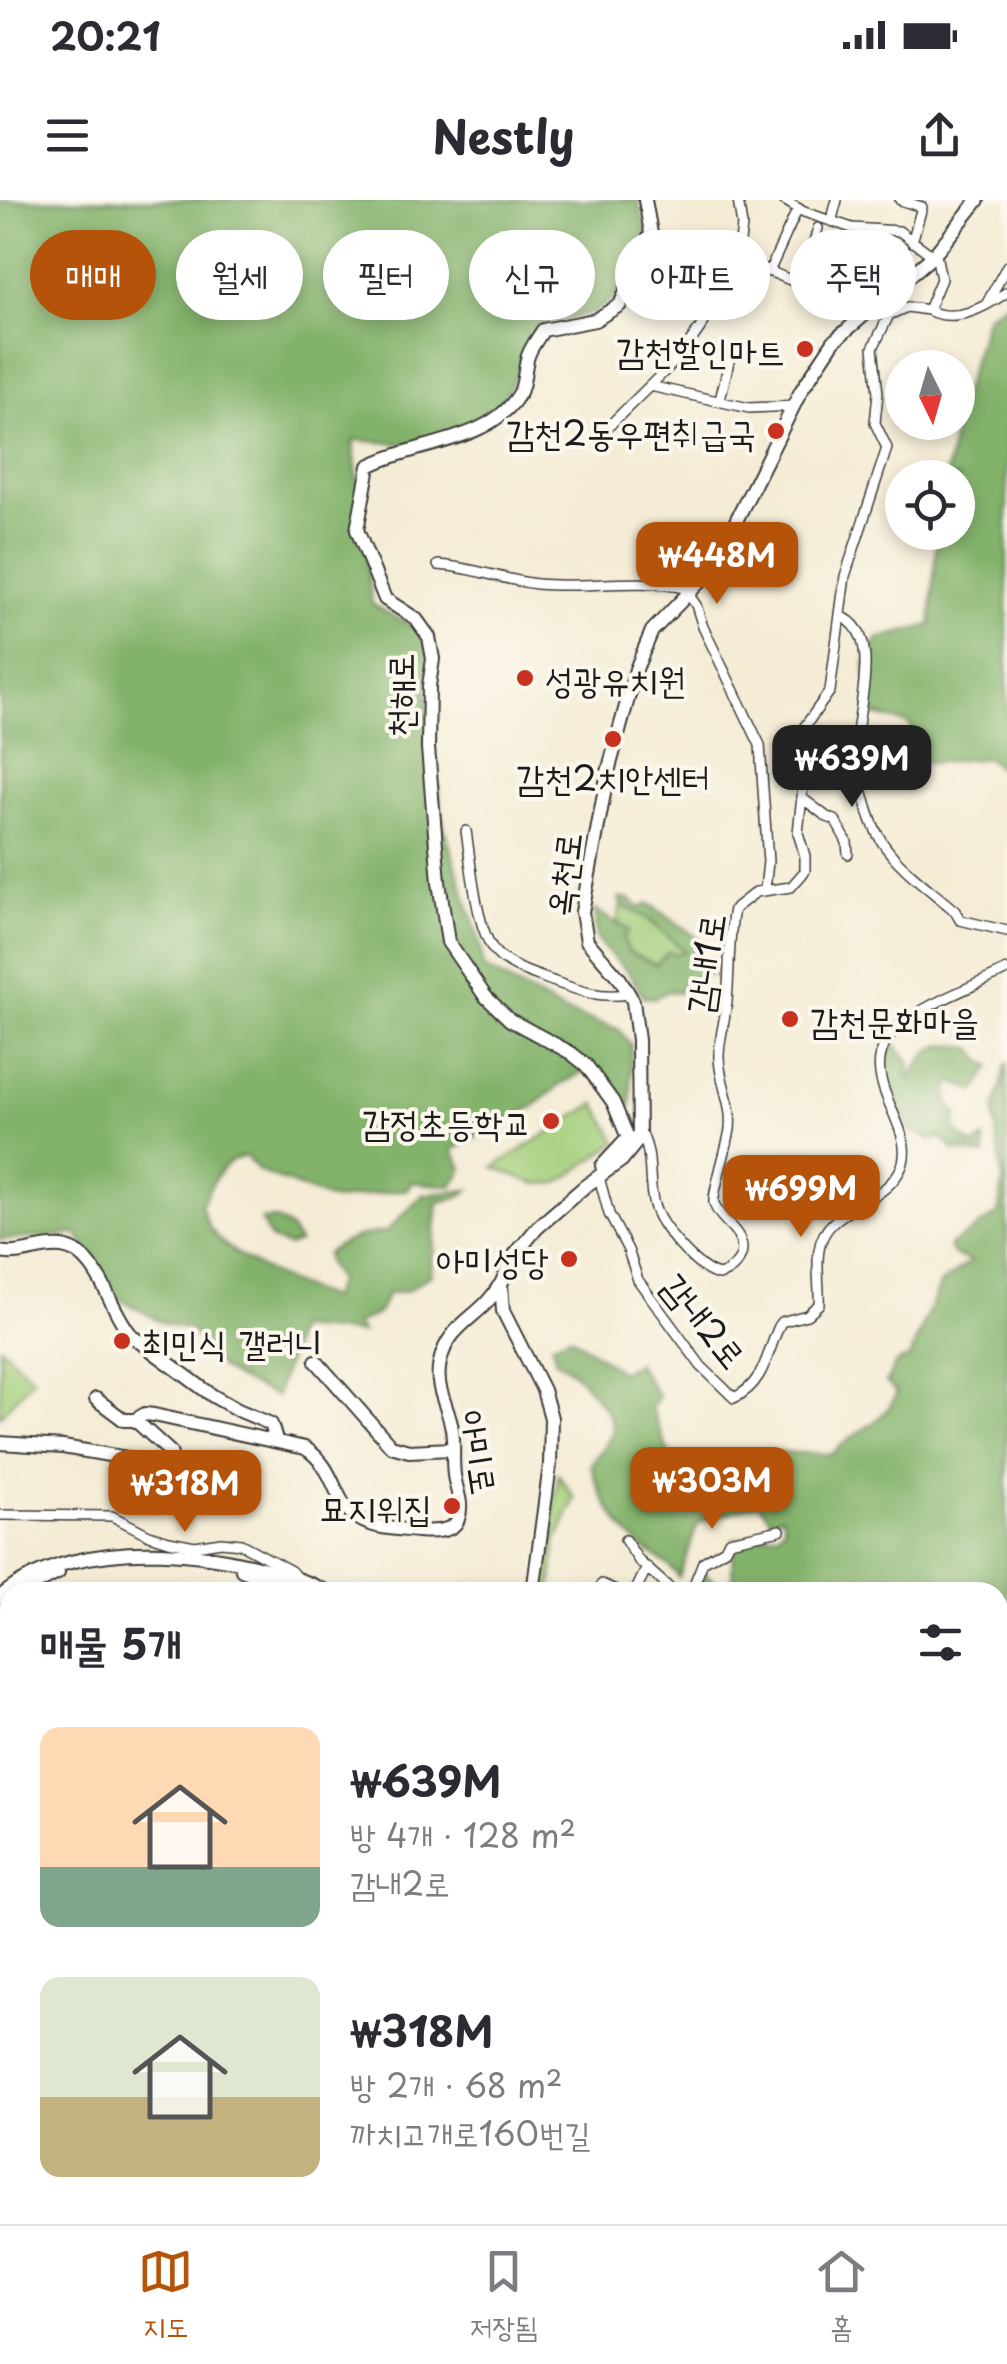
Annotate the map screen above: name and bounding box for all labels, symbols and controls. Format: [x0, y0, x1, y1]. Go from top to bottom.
text: 20:21 [50, 7, 160, 64]
text: Nestly [433, 101, 574, 169]
icon: menu [40, 108, 95, 163]
icon: share [912, 108, 967, 163]
chip: 매매 [30, 230, 156, 320]
chip: 월세 [176, 230, 303, 320]
chip: 필터 [323, 230, 449, 320]
chip: 신규 [469, 230, 595, 320]
chip: 아파트 [615, 230, 770, 320]
chip: 주택 [790, 230, 916, 320]
place label: 감천할인마트 [616, 323, 785, 376]
marker: 감천할인마트 [794, 338, 816, 360]
north arrow [885, 350, 975, 440]
map controls [885, 350, 975, 550]
place label: 감천2동우편취급국 [506, 405, 756, 458]
marker: 감천2동우편취급국 [765, 420, 787, 442]
button: locate [885, 460, 975, 550]
pin: ₩448M [647, 522, 787, 607]
text: ₩448M [658, 530, 776, 578]
place label: 성광유치원 [545, 652, 686, 705]
street label: 천해로 [372, 653, 425, 737]
marker: 성광유치원 [514, 667, 536, 689]
pin: ₩639M [782, 725, 922, 810]
marker: 감천2치안센터 [602, 728, 624, 750]
text: ₩639M [794, 733, 910, 781]
place label: 감천2치안센터 [516, 750, 710, 803]
street label: 옥천로 [531, 829, 593, 919]
street label: 감내1로 [671, 910, 737, 1016]
place label: 감천문화마을 [810, 993, 979, 1046]
marker: 감천문화마을 [779, 1008, 801, 1030]
place label: 감정초등학교 [362, 1095, 531, 1148]
marker: 감정초등학교 [540, 1110, 562, 1132]
pin: ₩699M [731, 1155, 871, 1240]
text: ₩699M [745, 1163, 857, 1211]
place label: 아미성당 [436, 1233, 549, 1286]
marker: 아미성당 [558, 1248, 580, 1270]
street label: 감내2로 [650, 1261, 760, 1379]
place label: 최민식 갤러니 [142, 1315, 322, 1368]
marker: 최민식 갤러니 [111, 1330, 133, 1352]
street label: 아미로 [447, 1406, 513, 1498]
pin: ₩303M [642, 1447, 782, 1532]
pin: ₩318M [115, 1450, 255, 1535]
text: ₩303M [652, 1455, 772, 1503]
text: ₩318M [130, 1458, 240, 1506]
place label: 묘지위집 [319, 1480, 432, 1533]
marker: 묘지위집 [441, 1495, 463, 1517]
text: 매물 5개 [40, 1611, 182, 1674]
icon: filters [913, 1615, 968, 1670]
text: ₩639M [350, 1748, 501, 1811]
icon: home [120, 1767, 240, 1887]
text: 방 4개 · 128 m² [350, 1811, 576, 1859]
text: 감내2로 [350, 1859, 450, 1907]
text: ₩318M [350, 1998, 494, 2061]
icon: home [120, 2017, 240, 2137]
text: 방 2개 · 68 m² [350, 2061, 563, 2109]
text: 까치고개로160번길 [350, 2109, 590, 2157]
tab: 지도 [138, 2244, 193, 2347]
tab: 저장됨 [470, 2244, 537, 2347]
tab: 홈 [814, 2244, 869, 2347]

